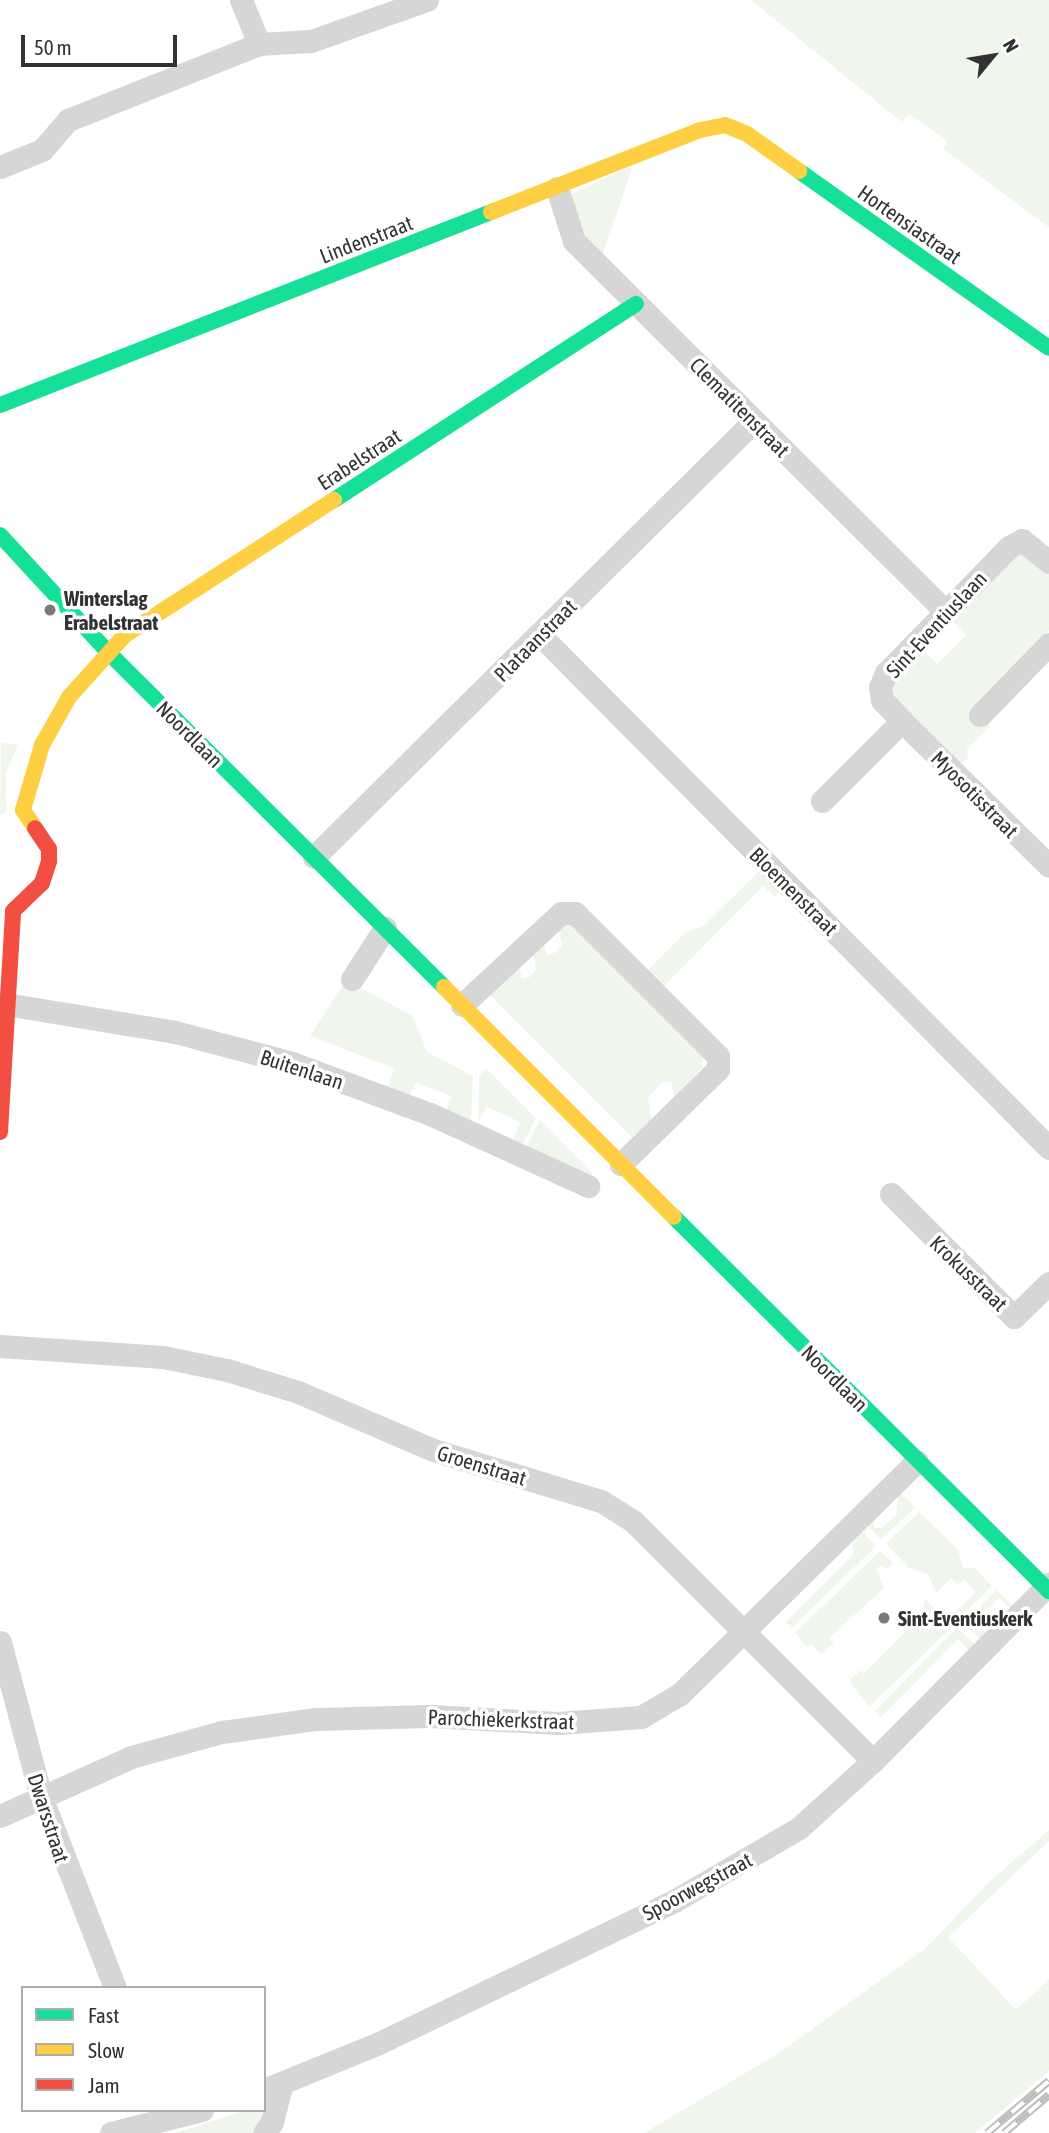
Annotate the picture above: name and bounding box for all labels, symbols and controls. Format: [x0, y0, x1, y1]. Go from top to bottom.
scale bar [24, 21, 180, 65]
north arrow [958, 21, 1028, 91]
text: 50 m [34, 35, 72, 59]
text: N [999, 35, 1024, 56]
street label: Hortensiastraat [853, 179, 967, 269]
street label: Lindenstraat [316, 210, 416, 268]
street label: Clematitenstraat [685, 352, 795, 462]
street label: Erabelstraat [313, 423, 405, 495]
street label: Sint-Eventiuslaan [880, 566, 992, 682]
place label: Winterslag Erabelstraat [64, 585, 158, 635]
street label: Plataanstraat [489, 594, 581, 686]
marker: Winterslag Erabelstraat [42, 602, 58, 618]
street label: Noordlaan [152, 696, 228, 772]
street label: Myosotisstraat [926, 745, 1024, 843]
street label: Bloemenstraat [745, 842, 843, 940]
street label: Buitenlaan [257, 1044, 347, 1094]
street label: Krokusstraat [925, 1230, 1013, 1316]
street label: Noordlaan [797, 1340, 873, 1416]
street label: Groenstraat [434, 1440, 530, 1490]
place label: Sint-Eventiuskerk [898, 1605, 1032, 1631]
marker: Sint-Eventiuskerk [876, 1610, 892, 1626]
street label: Parochiekerkstraat [427, 1704, 575, 1734]
street label: Dwarsstraat [23, 1770, 75, 1866]
street label: Spoorwegstraat [638, 1847, 756, 1925]
legend [21, 1986, 266, 2112]
text: Fast [88, 2003, 119, 2027]
text: Slow [88, 2038, 124, 2062]
text: Jam [88, 2073, 120, 2097]

